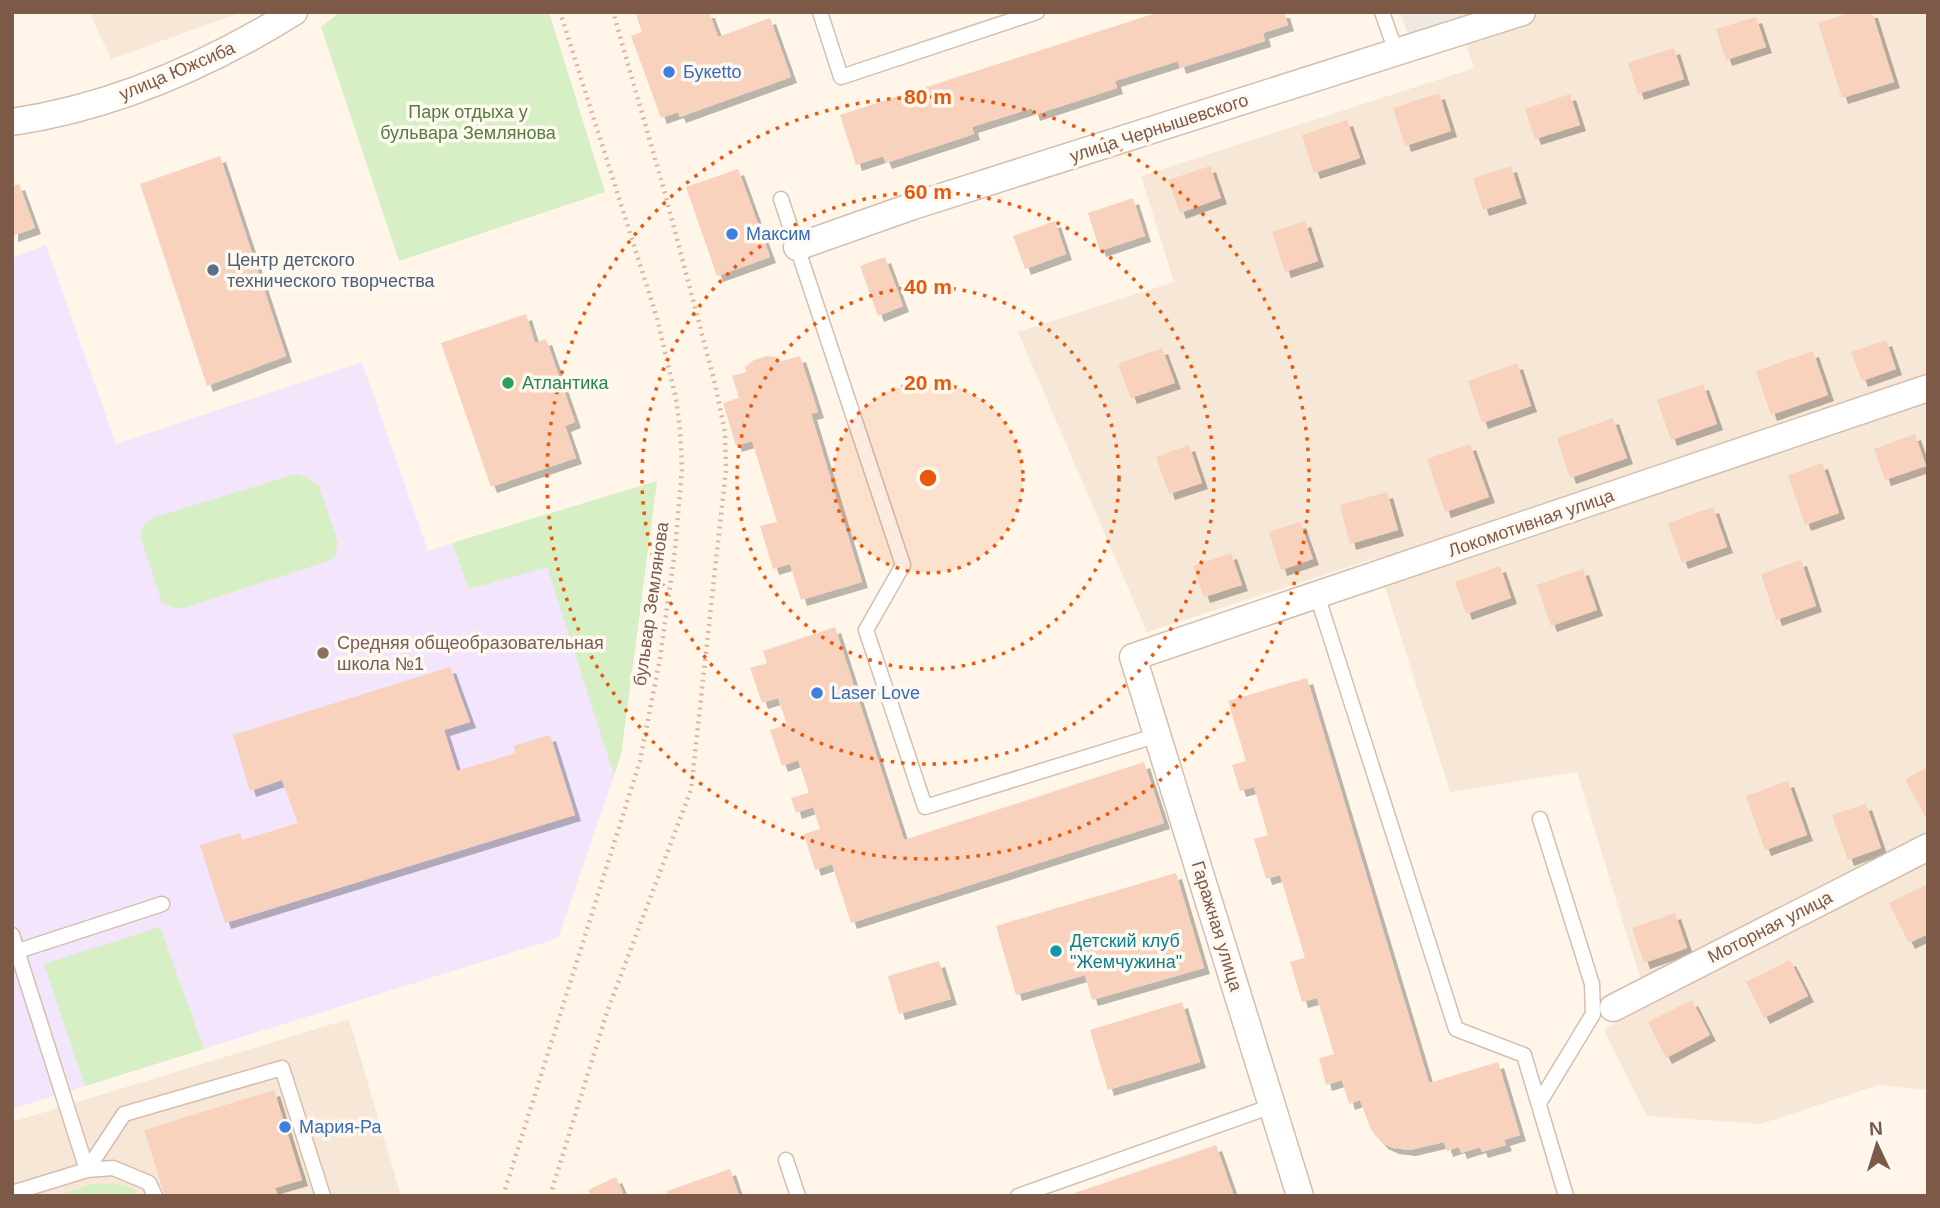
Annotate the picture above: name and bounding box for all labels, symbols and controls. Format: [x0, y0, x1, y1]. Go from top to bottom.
street label: улица Южсиба [116, 37, 239, 104]
place label: Букеttо [683, 62, 742, 82]
marker: Букеttо [661, 64, 677, 80]
text: 80 m [904, 85, 952, 108]
street label: улица Чернышевского [1067, 90, 1251, 166]
park label: Парк отдыха у бульвара Землянова [380, 102, 557, 143]
text: 60 m [904, 180, 952, 203]
place label: Максим [746, 224, 811, 244]
marker: Максим [724, 226, 740, 242]
place label: Центр детского технического творчества [227, 250, 436, 291]
marker: Центр детского технического творчества [205, 262, 221, 278]
text: 40 m [904, 275, 952, 298]
text: 20 m [904, 371, 952, 394]
place label: Атлантика [522, 373, 609, 393]
marker: Атлантика [500, 375, 516, 391]
centre of rings [916, 466, 940, 490]
street label: Локомотивная улица [1446, 485, 1617, 561]
street label: бульвар Землянова [630, 520, 673, 687]
place label: Средняя общеобразовательная школа №1 [337, 633, 604, 674]
marker: Средняя общеобразовательная школа №1 [315, 645, 331, 661]
place label: Laser Love [831, 683, 920, 703]
marker: Laser Love [809, 685, 825, 701]
street label: Гаражная улица [1188, 859, 1247, 994]
street label: Моторная улица [1704, 887, 1836, 967]
place label: Детский клуб "Жемчужина" [1070, 931, 1182, 972]
marker: Детский клуб "Жемчужина" [1048, 943, 1064, 959]
north arrow [1842, 1110, 1912, 1180]
place label: Мария-Ра [299, 1117, 382, 1137]
text: N [1868, 1118, 1883, 1139]
marker: Мария-Ра [277, 1119, 293, 1135]

